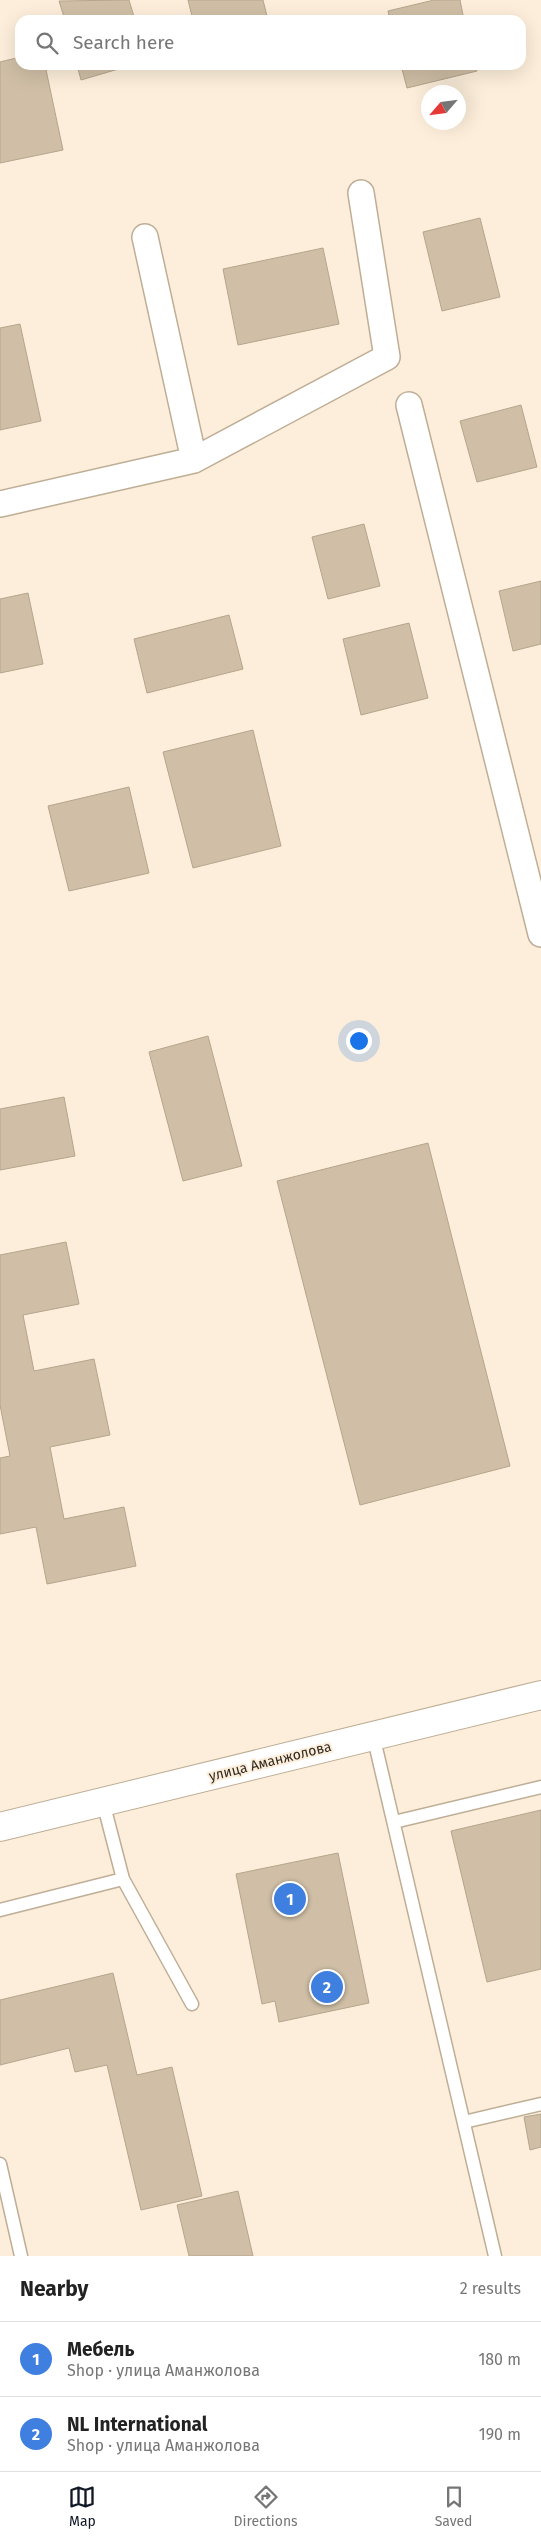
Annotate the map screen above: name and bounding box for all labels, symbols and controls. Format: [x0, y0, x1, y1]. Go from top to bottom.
search box [15, 15, 526, 70]
icon: search [33, 29, 61, 57]
text: Search here [73, 31, 174, 54]
north arrow [421, 85, 466, 130]
your location [346, 1028, 372, 1054]
street label: улица Аманжолова [207, 1738, 333, 1785]
pin: 1 [274, 1880, 306, 1918]
pin: 2 [311, 1968, 343, 2006]
text: Nearby [20, 2276, 88, 2302]
text: 2 results [460, 2279, 521, 2298]
text: Мебель [67, 2338, 134, 2361]
text: 1 [32, 2350, 40, 2369]
text: 180 m [478, 2350, 521, 2369]
text: Shop · улица Аманжолова [67, 2361, 260, 2380]
text: NL International [67, 2413, 207, 2436]
text: 2 [32, 2425, 40, 2444]
text: 190 m [479, 2425, 521, 2444]
text: Shop · улица Аманжолова [67, 2436, 260, 2455]
tab: Map [68, 2483, 96, 2530]
tab: Directions [233, 2483, 298, 2530]
tab: Saved [435, 2483, 473, 2530]

